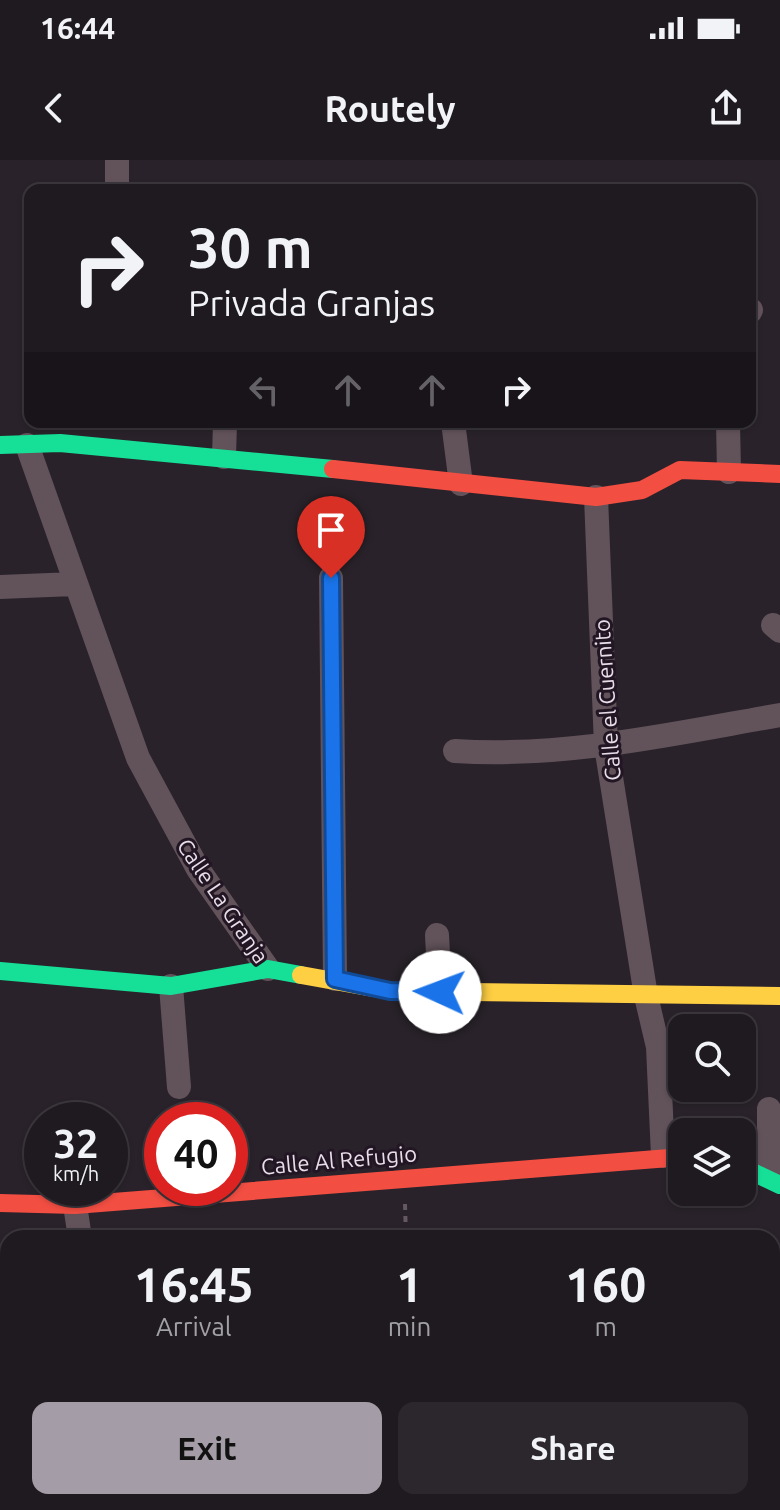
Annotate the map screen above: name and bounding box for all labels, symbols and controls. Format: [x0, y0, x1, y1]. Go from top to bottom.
text: 16:44 [40, 11, 115, 45]
icon: back [32, 86, 76, 130]
icon: share [704, 86, 748, 130]
text: Routely [324, 88, 456, 129]
icon: right [56, 216, 160, 320]
text: 30 m [188, 216, 313, 279]
text: Privada Granjas [188, 282, 435, 323]
icon: left [242, 368, 286, 412]
icon: ahead [326, 368, 370, 412]
icon: ahead [410, 368, 454, 412]
icon: right [494, 368, 538, 412]
pin [297, 496, 365, 578]
icon: arrive [309, 508, 353, 552]
street label: Calle el Cuernito [588, 618, 625, 782]
street label: Calle La Granja [173, 834, 274, 968]
position arrow [398, 950, 482, 1034]
map controls [668, 1014, 756, 1206]
button: search [668, 1014, 756, 1102]
speed limit sign: 40 [144, 1102, 248, 1206]
button: layers [668, 1118, 756, 1206]
text: 32 [53, 1121, 99, 1166]
street label: Calle Al Refugio [260, 1140, 418, 1179]
text: km/h [53, 1162, 99, 1185]
text: 16:45 [134, 1257, 254, 1311]
text: 1 [396, 1257, 423, 1311]
text: 160 [565, 1257, 646, 1311]
text: Arrival [156, 1312, 232, 1341]
text: min [388, 1312, 431, 1341]
text: m [594, 1312, 617, 1341]
button: Exit [32, 1402, 382, 1494]
button: Share [398, 1402, 748, 1494]

